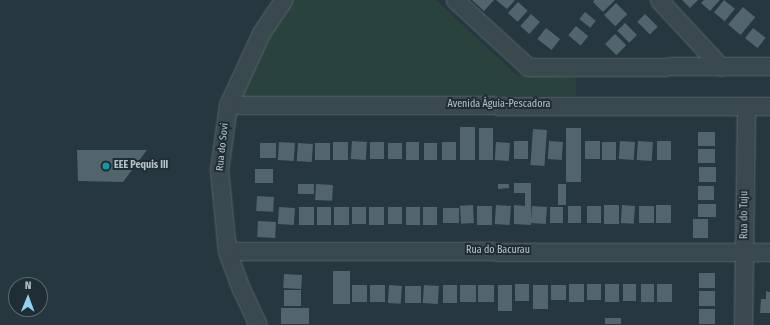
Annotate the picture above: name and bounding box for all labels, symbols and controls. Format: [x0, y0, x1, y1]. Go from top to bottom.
street label: Avenida Águia-Pescadora [447, 99, 551, 111]
street label: Rua do Sovi [215, 122, 231, 172]
place label: EEE Pequis III [114, 160, 168, 172]
marker: EEE Pequis III [101, 161, 111, 171]
street label: Rua do Tuju [739, 191, 751, 239]
street label: Rua do Bacurau [466, 245, 530, 257]
north arrow [8, 277, 48, 317]
text: N [25, 279, 32, 292]

